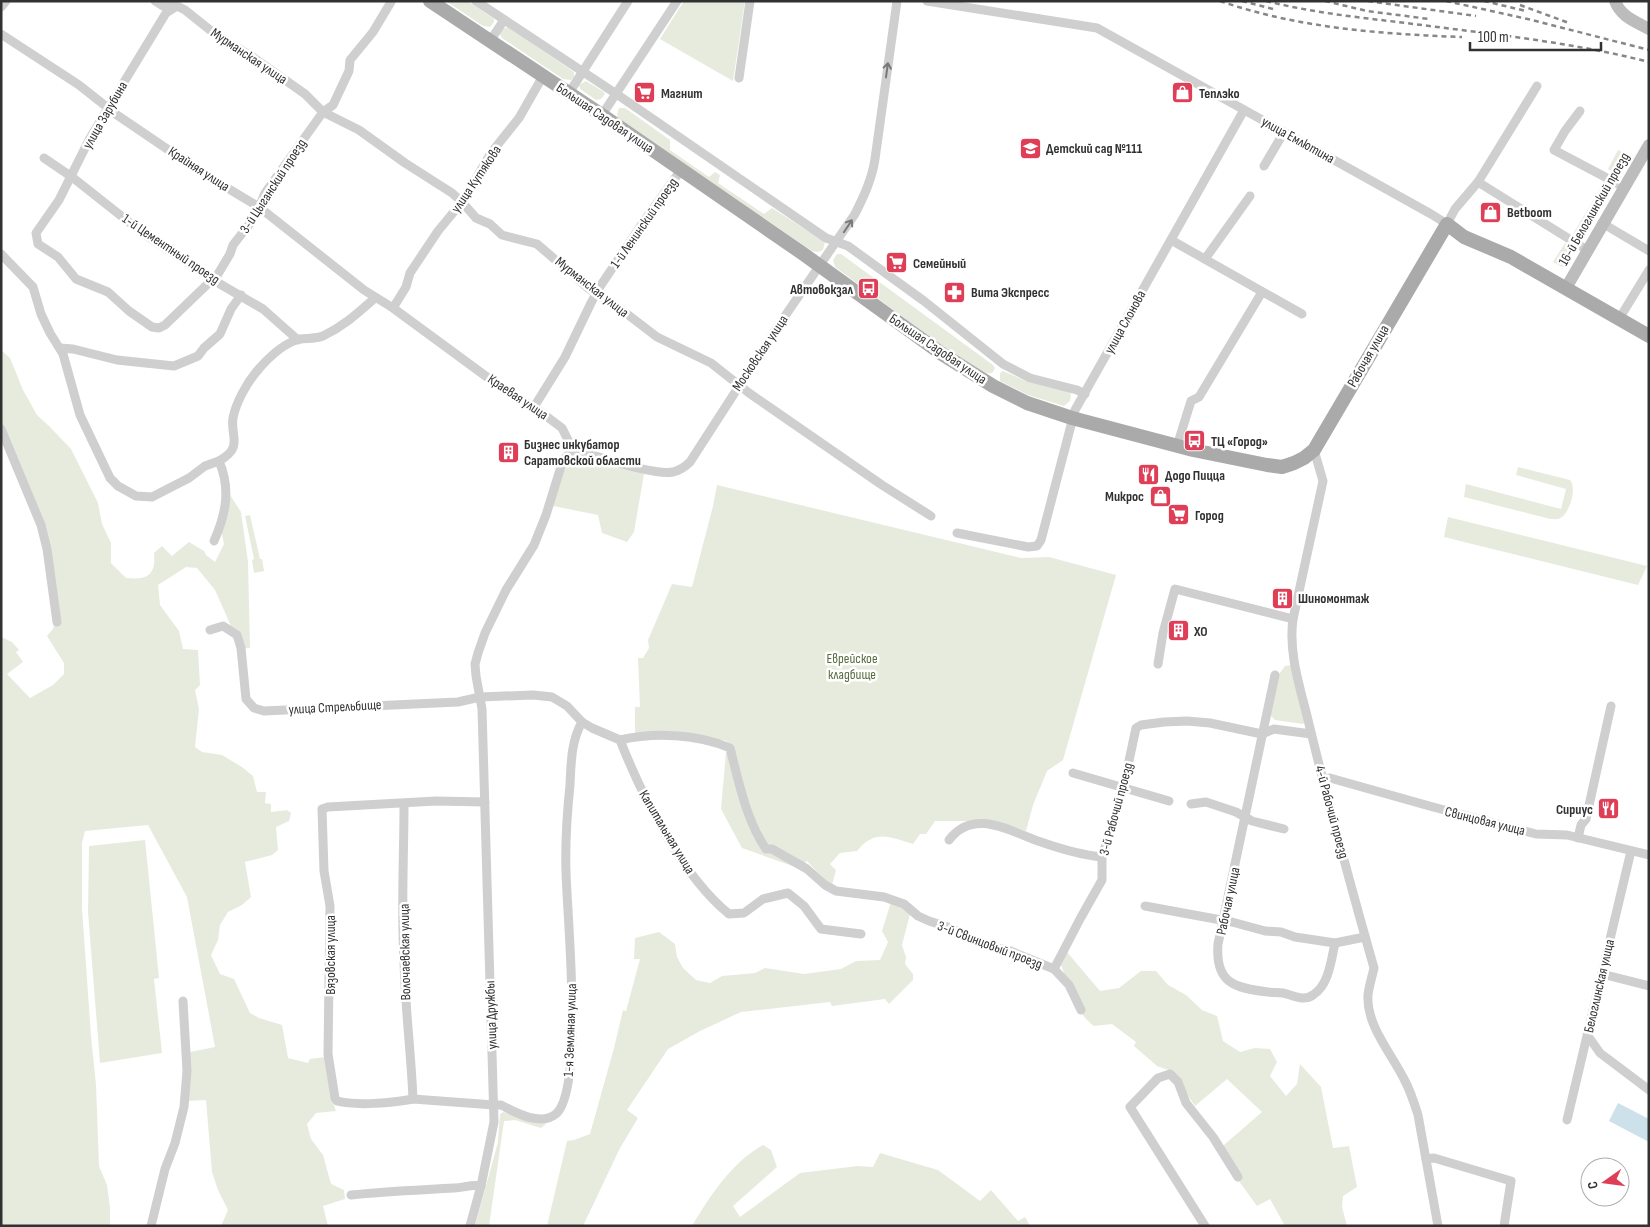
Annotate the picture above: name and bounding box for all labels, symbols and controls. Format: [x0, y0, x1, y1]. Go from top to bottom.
scale bar [1470, 20, 1601, 52]
street label: Мурманская улица [207, 24, 291, 88]
text: 100 m [1478, 28, 1509, 47]
one-way arrow [883, 63, 893, 79]
street label: улица Зарубина [79, 78, 131, 152]
street label: Большая Садовая улица [553, 79, 657, 157]
supermarket icon: Магнит [633, 81, 657, 105]
shop icon: Теплэко [1171, 81, 1195, 105]
place label: Магнит [661, 85, 703, 102]
place label: Теплэко [1199, 85, 1240, 102]
street label: улица Емлютина [1258, 113, 1338, 167]
street label: 3-й Цыганский проезд [236, 135, 310, 237]
school or university icon: Детский сад №111 [1018, 136, 1042, 160]
place label: Детский сад №111 [1046, 140, 1143, 157]
street label: улица Кутякова [447, 142, 505, 216]
street label: Крайняя улица [165, 143, 233, 195]
street label: 16-й Белоглинский проезд [1555, 150, 1633, 268]
street label: 1-й Ленинский проезд [607, 175, 681, 271]
shop icon: Betboom [1479, 200, 1503, 224]
place label: Betboom [1507, 204, 1552, 221]
street label: 1-й Цементный проезд [119, 210, 223, 288]
one-way arrow [843, 219, 853, 233]
supermarket icon: Семейный [885, 251, 909, 275]
street label: Мурманская улица [552, 253, 632, 321]
place label: Семейный [913, 255, 966, 272]
bus stop icon: Автовокзал [857, 277, 881, 301]
pharmacy icon: Вита Экспресс [943, 280, 967, 304]
place label: Автовокзал [789, 281, 853, 298]
place label: Вита Экспресс [971, 284, 1050, 301]
street label: улица Слонова [1101, 287, 1149, 357]
street label: Большая Садовая улица [886, 310, 990, 388]
street label: Московская улица [728, 312, 792, 394]
street label: Рабочая улица [1343, 322, 1393, 390]
street label: Краевая улица [485, 371, 551, 423]
bus stop icon: ТЦ «Город» [1183, 429, 1207, 453]
place label: ТЦ «Город» [1211, 433, 1268, 450]
place label: Бизнес инкубатор Саратовской области [524, 436, 641, 469]
building icon: Бизнес инкубатор Саратовской области [496, 440, 520, 464]
restaurant icon: Додо Пицца [1137, 463, 1161, 487]
place label: Додо Пицца [1165, 467, 1225, 484]
shop icon: Микрос [1148, 484, 1172, 508]
place label: Микрос [1105, 488, 1144, 505]
supermarket icon: Город [1167, 503, 1191, 527]
place label: Город [1195, 507, 1224, 524]
building icon: Шиномонтаж [1270, 586, 1294, 610]
place label: Шиномонтаж [1298, 590, 1370, 607]
building icon: ХО [1166, 619, 1190, 643]
place label: ХО [1193, 623, 1208, 640]
park label: Еврейское кладбище [826, 650, 878, 683]
street label: улица Стрельбище [288, 696, 382, 718]
street label: 3-й Рабочий проезд [1095, 761, 1137, 857]
street label: 4-й Рабочий проезд [1311, 764, 1353, 860]
street label: Капитальная улица [635, 787, 699, 877]
restaurant icon: Сириус [1597, 797, 1621, 821]
place label: Сириус [1556, 801, 1593, 818]
street label: Свинцовая улица [1443, 803, 1527, 839]
street label: Рабочая улица [1213, 866, 1243, 936]
street label: Волочаевская улица [396, 904, 414, 1000]
street label: Вязовская улица [322, 915, 339, 995]
street label: 3-й Свинцовый проезд [935, 917, 1045, 973]
street label: Белоглинская улица [1580, 938, 1618, 1034]
street label: улица Дружбы [481, 980, 501, 1050]
street label: 1-я Земляная улица [560, 983, 580, 1077]
north arrow [1580, 1157, 1630, 1207]
text: С [1584, 1179, 1602, 1191]

